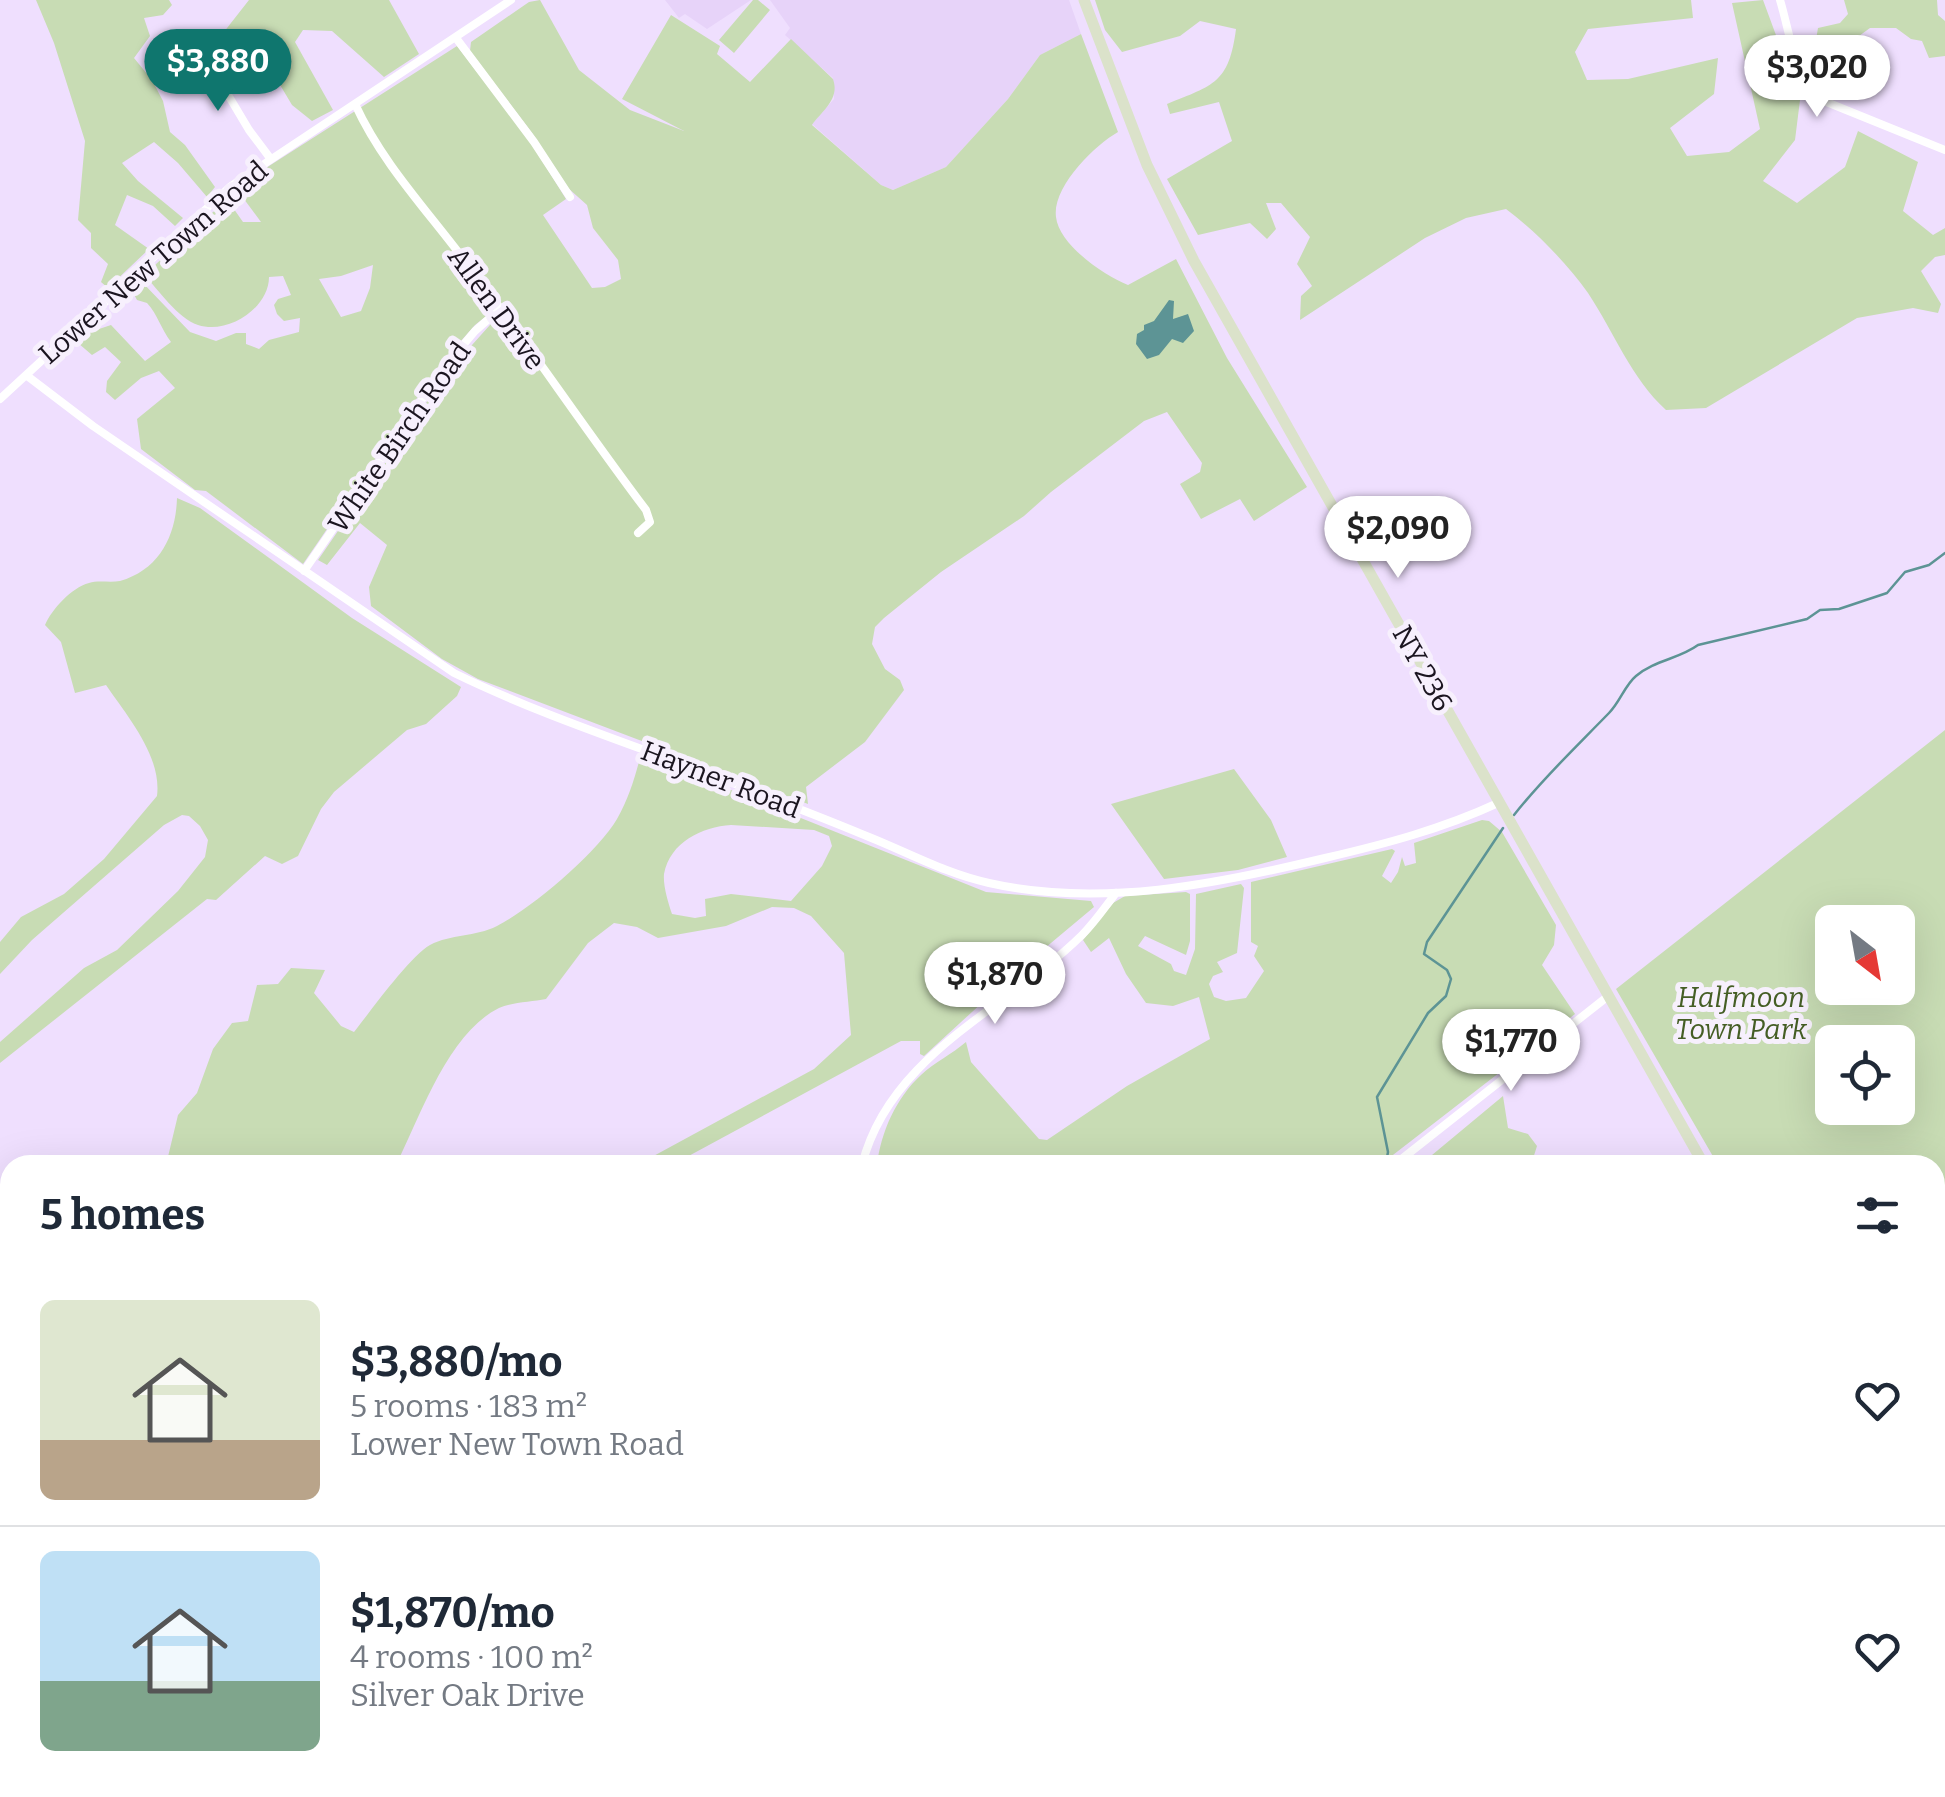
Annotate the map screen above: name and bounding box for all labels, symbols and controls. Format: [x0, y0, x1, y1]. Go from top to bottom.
pin: $3,880 [137, 29, 299, 114]
pin: $3,020 [1736, 35, 1898, 120]
text: $3,880 [166, 42, 270, 80]
text: $3,020 [1766, 48, 1868, 86]
street label: Lower New Town Road [32, 154, 274, 371]
street label: Allen Drive [441, 241, 552, 376]
street label: White Birch Road [321, 336, 477, 539]
pin: $2,090 [1317, 496, 1479, 581]
text: $2,090 [1346, 509, 1450, 547]
street label: NY 236 [1386, 620, 1459, 717]
street label: Hayner Road [637, 734, 805, 825]
north arrow [1815, 905, 1915, 1005]
map controls [1815, 905, 1915, 1125]
pin: $1,870 [914, 942, 1076, 1027]
text: $1,870 [946, 955, 1044, 993]
park label: Halfmoon Town Park [1675, 981, 1808, 1046]
pin: $1,770 [1430, 1009, 1592, 1094]
text: $1,770 [1464, 1022, 1558, 1060]
button: locate [1815, 1025, 1915, 1125]
icon: filters [1850, 1188, 1905, 1243]
text: 5 homes [40, 1190, 205, 1240]
text: $3,880/mo [350, 1337, 563, 1387]
icon: home [120, 1340, 240, 1460]
icon: heart [1850, 1373, 1905, 1428]
text: 5 rooms · 183 m² [350, 1387, 587, 1425]
text: Lower New Town Road [350, 1425, 684, 1463]
text: $1,870/mo [350, 1588, 555, 1638]
icon: home [120, 1591, 240, 1711]
icon: heart [1850, 1624, 1905, 1679]
text: 4 rooms · 100 m² [350, 1638, 593, 1676]
text: Silver Oak Drive [350, 1676, 585, 1714]

